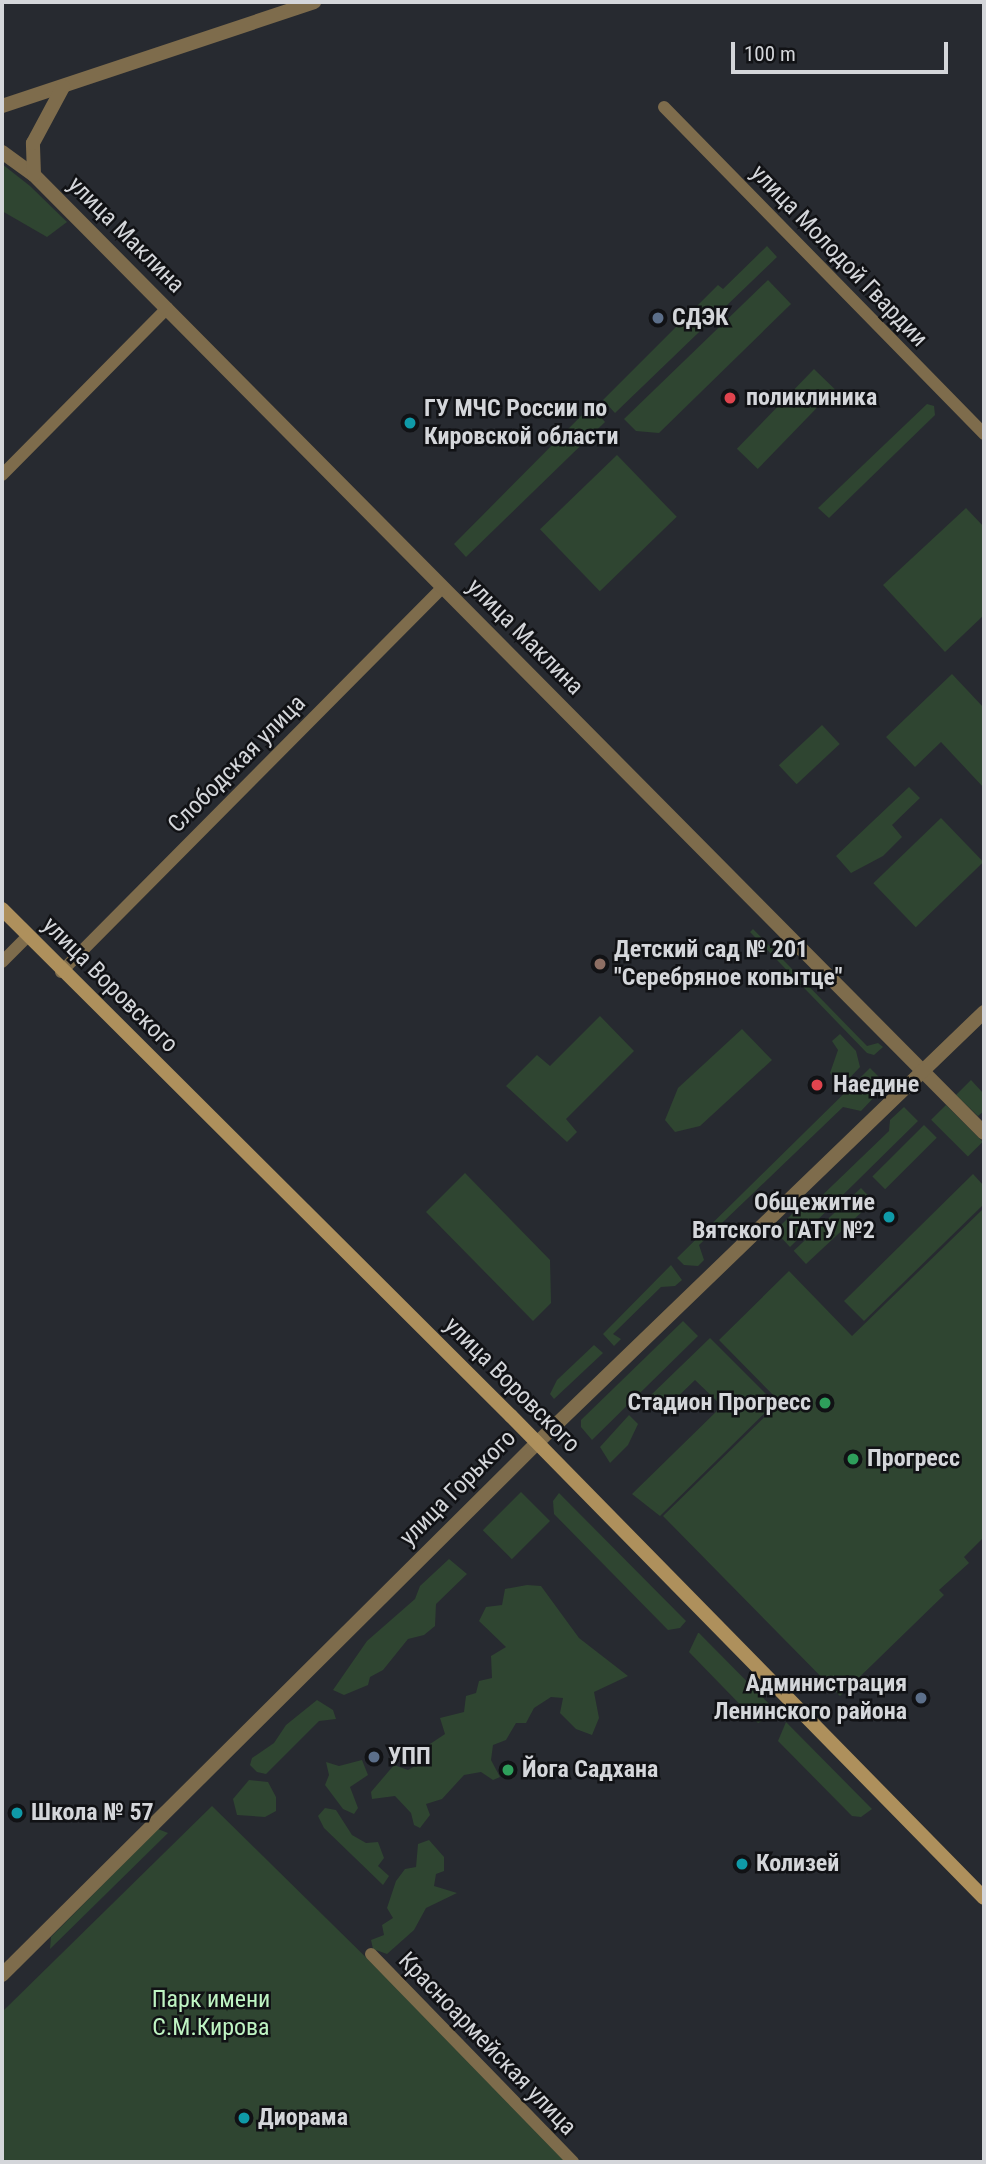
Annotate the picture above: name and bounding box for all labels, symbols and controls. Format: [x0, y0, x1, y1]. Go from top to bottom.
scale bar [734, 28, 951, 72]
text: 100 m [744, 42, 796, 66]
street label: улица Молодой Гвардии [745, 159, 933, 353]
street label: улица Маклина [62, 171, 190, 299]
place label: СДЭК [672, 304, 729, 332]
marker: СДЭК [650, 310, 666, 326]
place label: поликлиника [746, 384, 877, 412]
marker: поликлиника [720, 388, 740, 408]
place label: ГУ МЧС России по Кировской области [424, 395, 618, 451]
marker: ГУ МЧС России по Кировской области [402, 415, 418, 431]
street label: улица Маклина [461, 573, 589, 701]
street label: Слободская улица [162, 689, 312, 839]
street label: улица Воровского [36, 911, 184, 1059]
place label: Детский сад № 201 "Серебряное копытце" [614, 936, 843, 992]
marker: Детский сад № 201 "Серебряное копытце" [592, 956, 608, 972]
place label: Наедине [833, 1071, 919, 1099]
marker: Наедине [807, 1075, 827, 1095]
place label: Общежитие Вятского ГАТУ №2 [692, 1189, 875, 1245]
marker: Общежитие Вятского ГАТУ №2 [881, 1209, 897, 1225]
street label: улица Воровского [438, 1311, 586, 1459]
place label: Стадион Прогресс [628, 1389, 811, 1417]
marker: Стадион Прогресс [817, 1395, 833, 1411]
street label: улица Горького [394, 1424, 522, 1552]
place label: Прогресс [867, 1445, 960, 1473]
marker: Прогресс [845, 1451, 861, 1467]
place label: Администрация Ленинского района [714, 1670, 907, 1726]
marker: Администрация Ленинского района [913, 1690, 929, 1706]
place label: УПП [388, 1743, 431, 1771]
marker: УПП [366, 1749, 382, 1765]
place label: Йога Садхана [522, 1756, 658, 1784]
marker: Йога Садхана [500, 1762, 516, 1778]
place label: Школа № 57 [31, 1799, 154, 1827]
marker: Школа № 57 [9, 1805, 25, 1821]
place label: Колизей [756, 1850, 839, 1878]
marker: Колизей [734, 1856, 750, 1872]
street label: Красноармейская улица [392, 1946, 582, 2142]
park label: Парк имени С.М.Кирова [152, 1986, 270, 2042]
place label: Диорама [258, 2104, 348, 2132]
marker: Диорама [236, 2110, 252, 2126]

